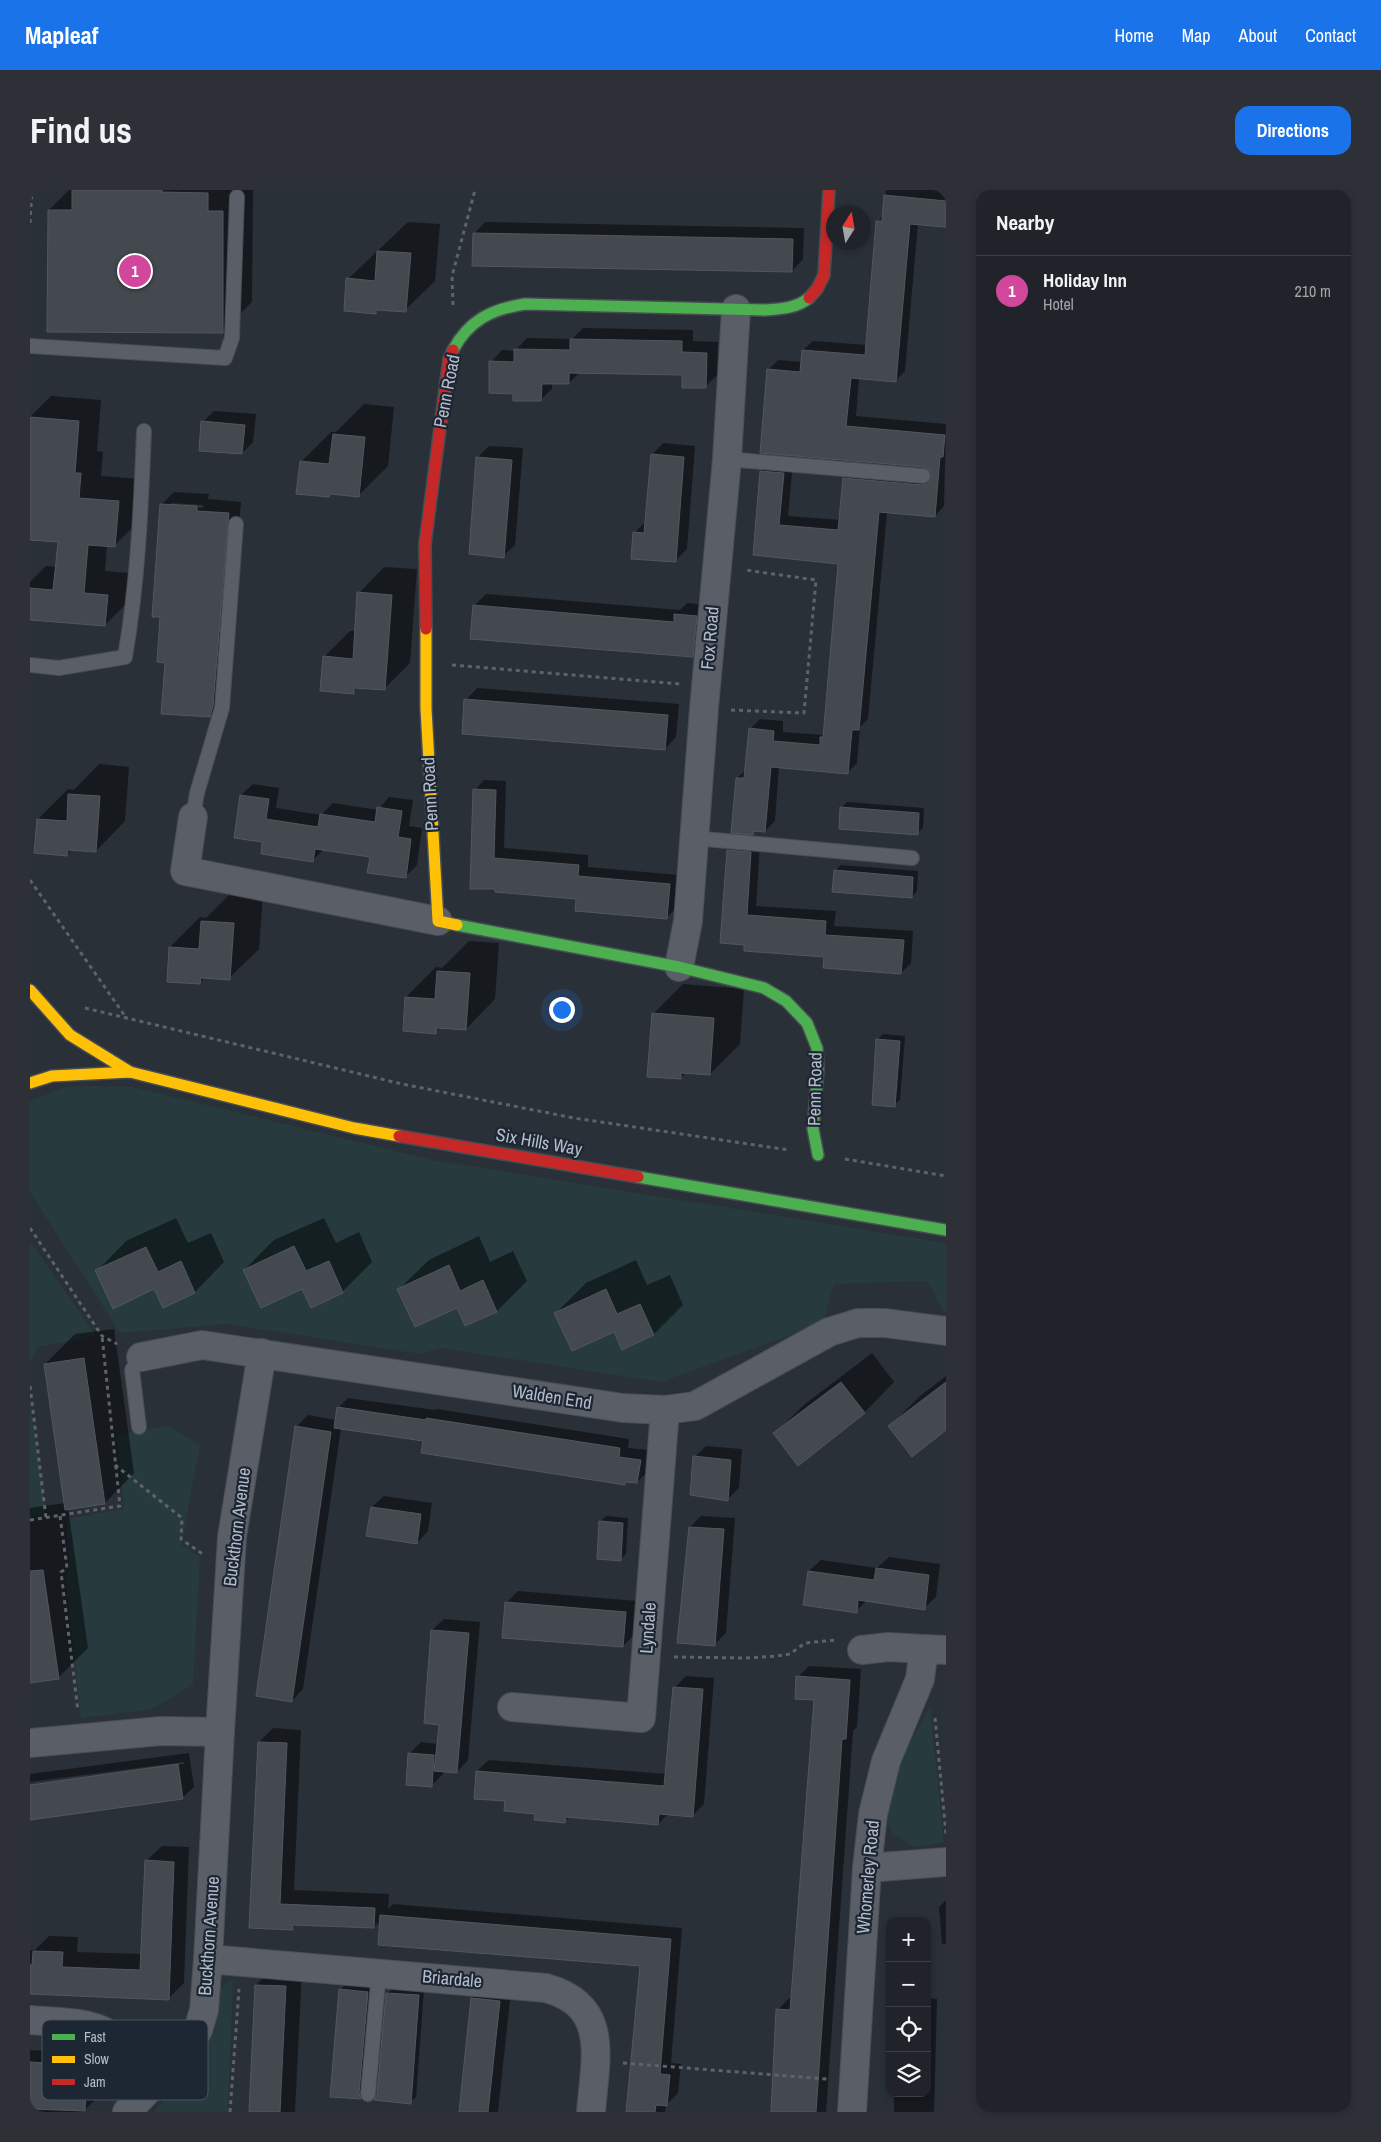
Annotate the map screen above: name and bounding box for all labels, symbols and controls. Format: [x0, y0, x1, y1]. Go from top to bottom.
text: Mapleaf [25, 19, 98, 51]
text: Home [1114, 23, 1154, 48]
text: Map [1182, 23, 1211, 48]
text: About [1239, 23, 1277, 48]
text: Contact [1305, 23, 1356, 48]
button: Directions [1235, 106, 1351, 155]
text: Find us [30, 107, 132, 154]
north arrow [826, 205, 871, 250]
text: Nearby [996, 208, 1054, 237]
pin: 1 [119, 252, 151, 290]
text: Holiday Inn [1043, 267, 1127, 293]
text: 1 [1008, 280, 1016, 302]
text: 210 m [1295, 280, 1331, 302]
text: Hotel [1043, 293, 1074, 315]
street label: Penn Road [427, 352, 466, 430]
street label: Fox Road [694, 605, 725, 671]
street label: Penn Road [415, 756, 444, 832]
your location [549, 997, 575, 1023]
street label: Penn Road [801, 1052, 828, 1126]
street label: Six Hills Way [494, 1122, 585, 1161]
street label: Walden End [511, 1378, 593, 1415]
street label: Buckthorn Avenue [217, 1466, 256, 1588]
street label: Lyndale [633, 1602, 662, 1654]
street label: Whomerley Road [850, 1819, 885, 1935]
street label: Buckthorn Avenue [192, 1875, 225, 1996]
map controls [886, 1917, 931, 2097]
button: + [886, 1917, 931, 1962]
button: − [886, 1962, 931, 2007]
street label: Briardale [421, 1963, 483, 1994]
button: locate [886, 2007, 931, 2052]
legend [42, 2020, 208, 2100]
text: Fast [84, 2028, 106, 2046]
text: Slow [84, 2050, 110, 2068]
button: layers [886, 2052, 931, 2097]
text: Jam [84, 2073, 106, 2091]

